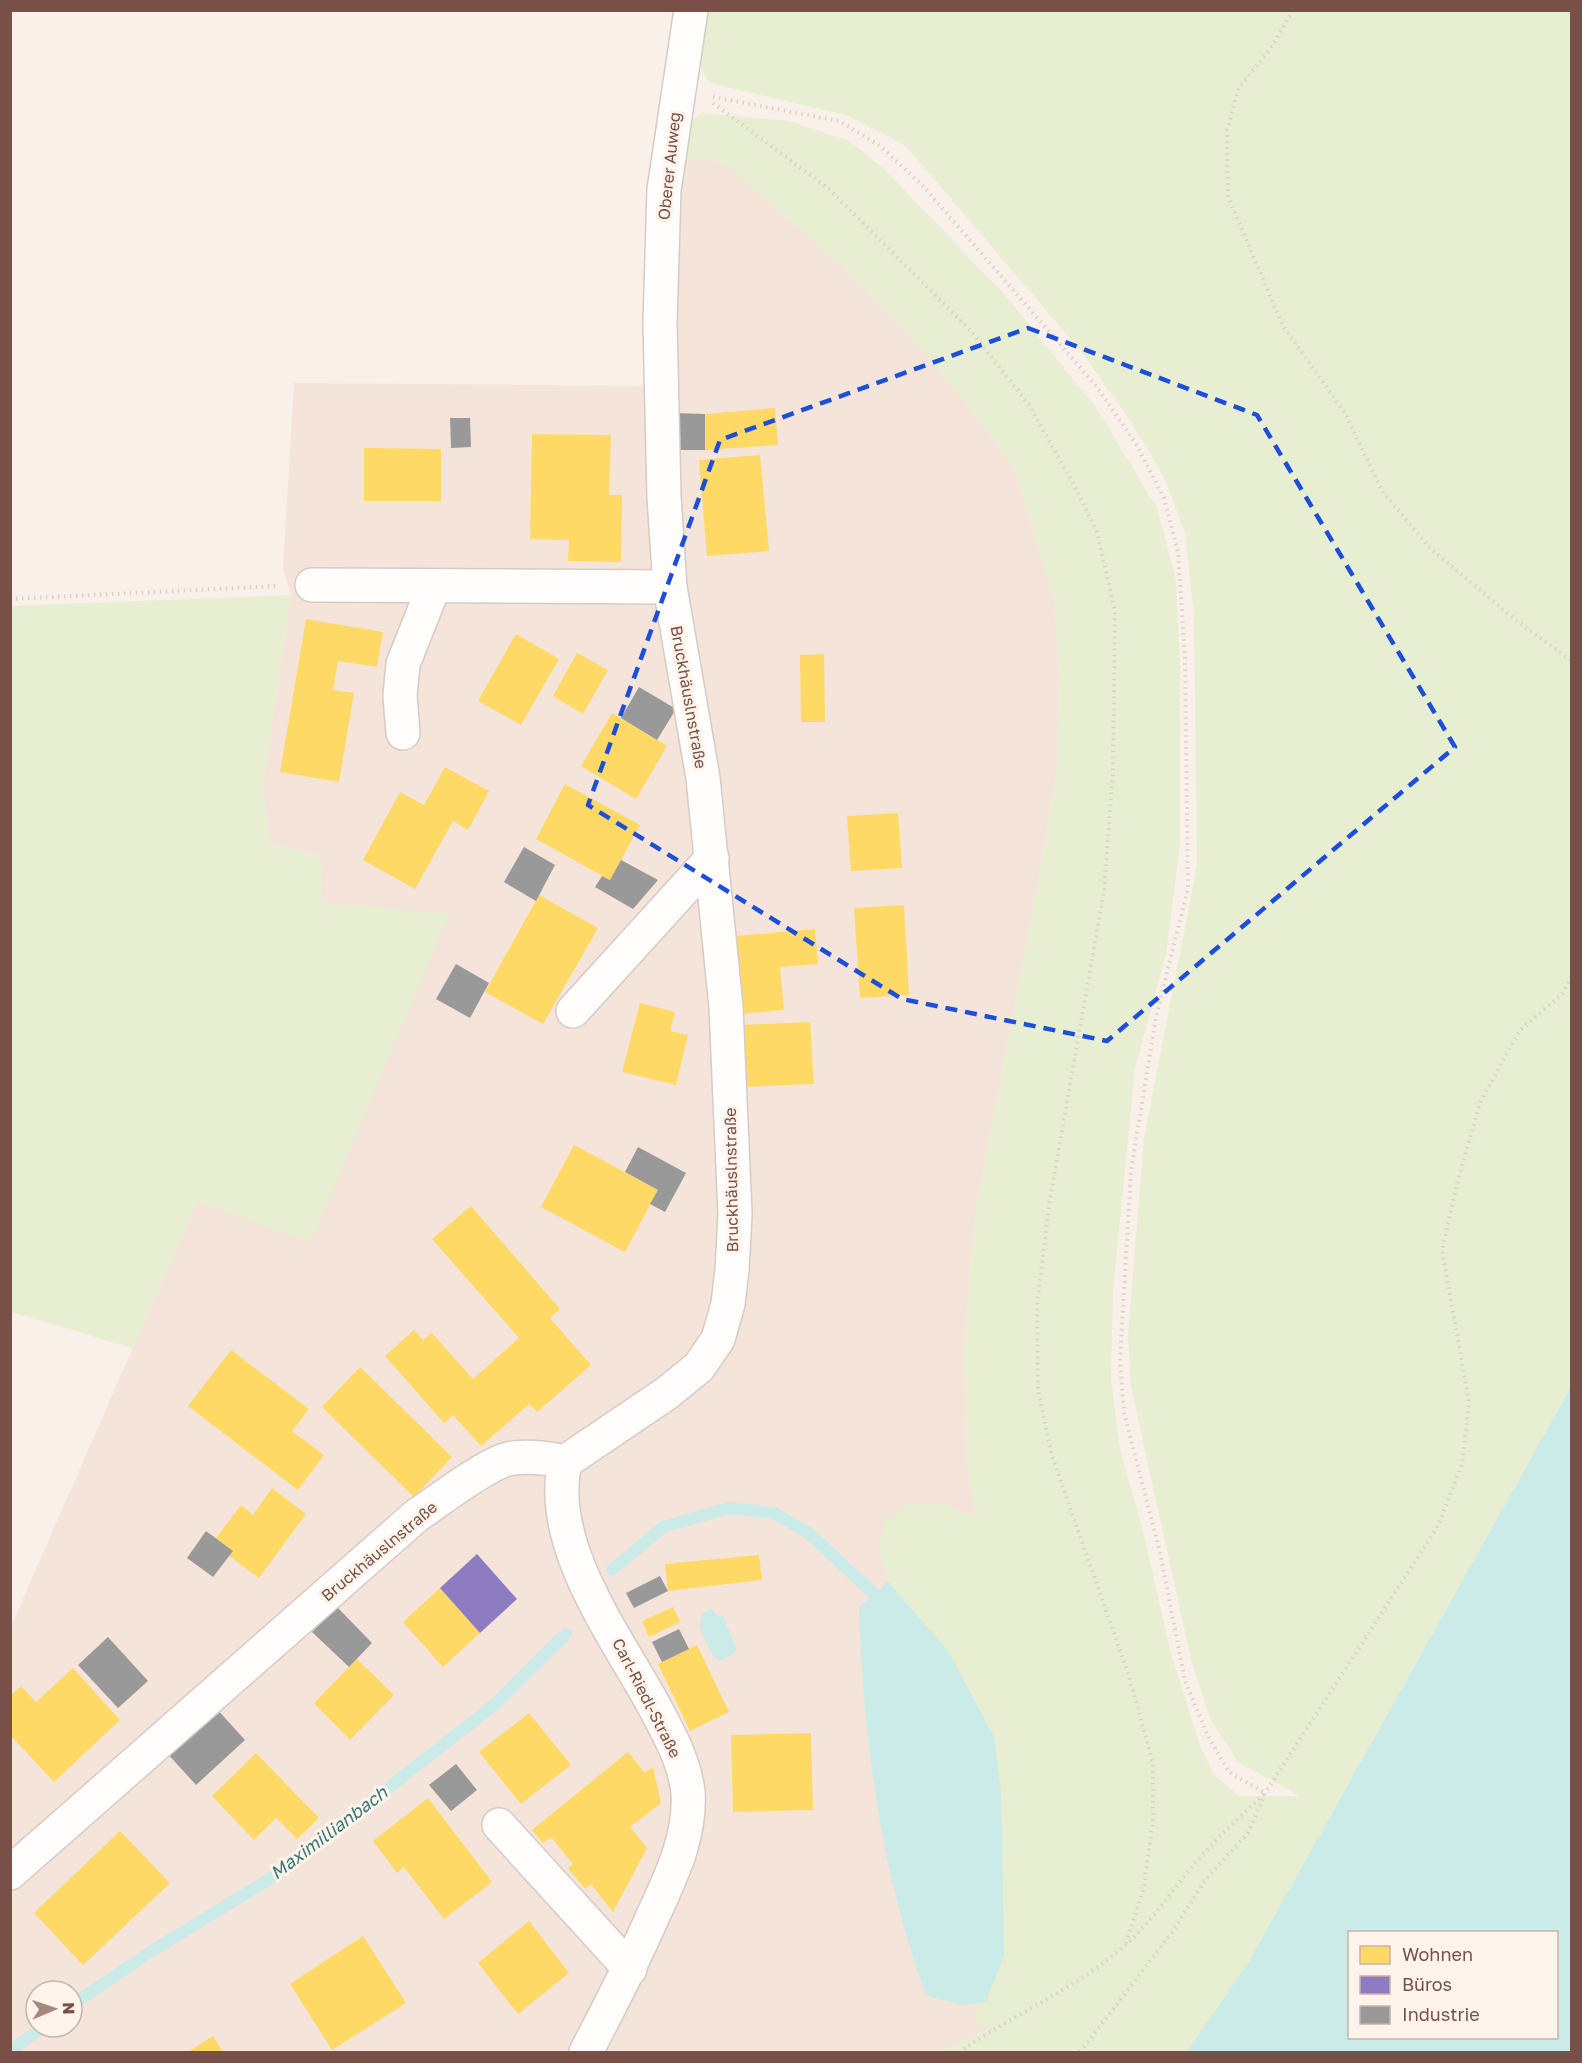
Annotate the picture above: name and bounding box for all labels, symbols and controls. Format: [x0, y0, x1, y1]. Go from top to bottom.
street label: Oberer Auweg [653, 111, 685, 221]
street label: Bruckhäuslnstraße [667, 624, 711, 770]
street label: Bruckhäuslnstraße [720, 1107, 742, 1253]
street label: Bruckhäuslnstraße [317, 1497, 441, 1605]
street label: Carl-Riedl-Straße [608, 1635, 686, 1761]
water label: Maximillianbach [266, 1780, 392, 1883]
legend [1348, 1931, 1558, 2039]
text: Wohnen [1402, 1943, 1473, 1965]
text: Büros [1402, 1973, 1452, 1995]
north arrow [24, 1979, 84, 2039]
text: N [59, 2002, 79, 2015]
text: Industrie [1402, 2003, 1480, 2025]

